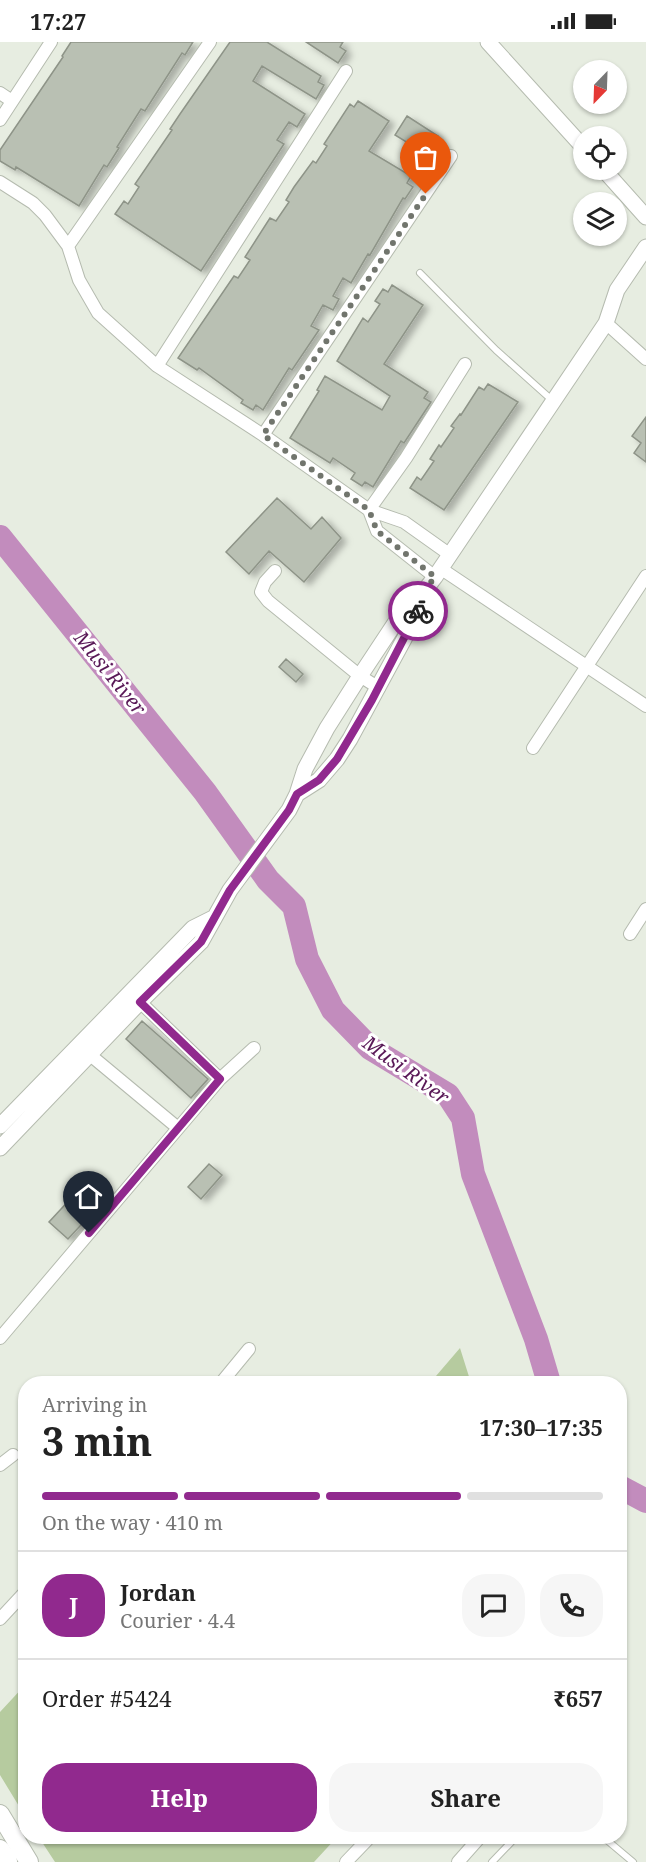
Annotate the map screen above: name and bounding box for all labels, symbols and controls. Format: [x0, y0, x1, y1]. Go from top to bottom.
text: 17:27 [30, 6, 86, 36]
north arrow [573, 60, 627, 114]
map controls [573, 60, 627, 246]
button: locate [573, 126, 627, 180]
pin [400, 132, 451, 194]
icon: bag [409, 141, 442, 174]
button: layers [573, 192, 627, 246]
courier [388, 581, 448, 641]
icon: bike [402, 595, 435, 628]
water label: Musi River [68, 624, 153, 721]
water label: Musi River [357, 1029, 455, 1110]
pin [63, 1171, 114, 1233]
icon: home [72, 1180, 105, 1213]
text: Arriving in [42, 1391, 147, 1418]
text: 17:30–17:35 [479, 1412, 603, 1442]
text: 3 min [42, 1414, 152, 1467]
text: On the way · 410 m [42, 1509, 223, 1536]
button: chat [462, 1574, 525, 1637]
button: phone [540, 1574, 603, 1637]
text: Jordan [120, 1577, 196, 1607]
text: J [69, 1590, 78, 1620]
text: Courier · 4.4 [120, 1607, 235, 1634]
text: Order #5424 [42, 1683, 172, 1713]
text: ₹657 [553, 1683, 603, 1713]
button: Help [42, 1763, 317, 1832]
button: Share [329, 1763, 603, 1832]

